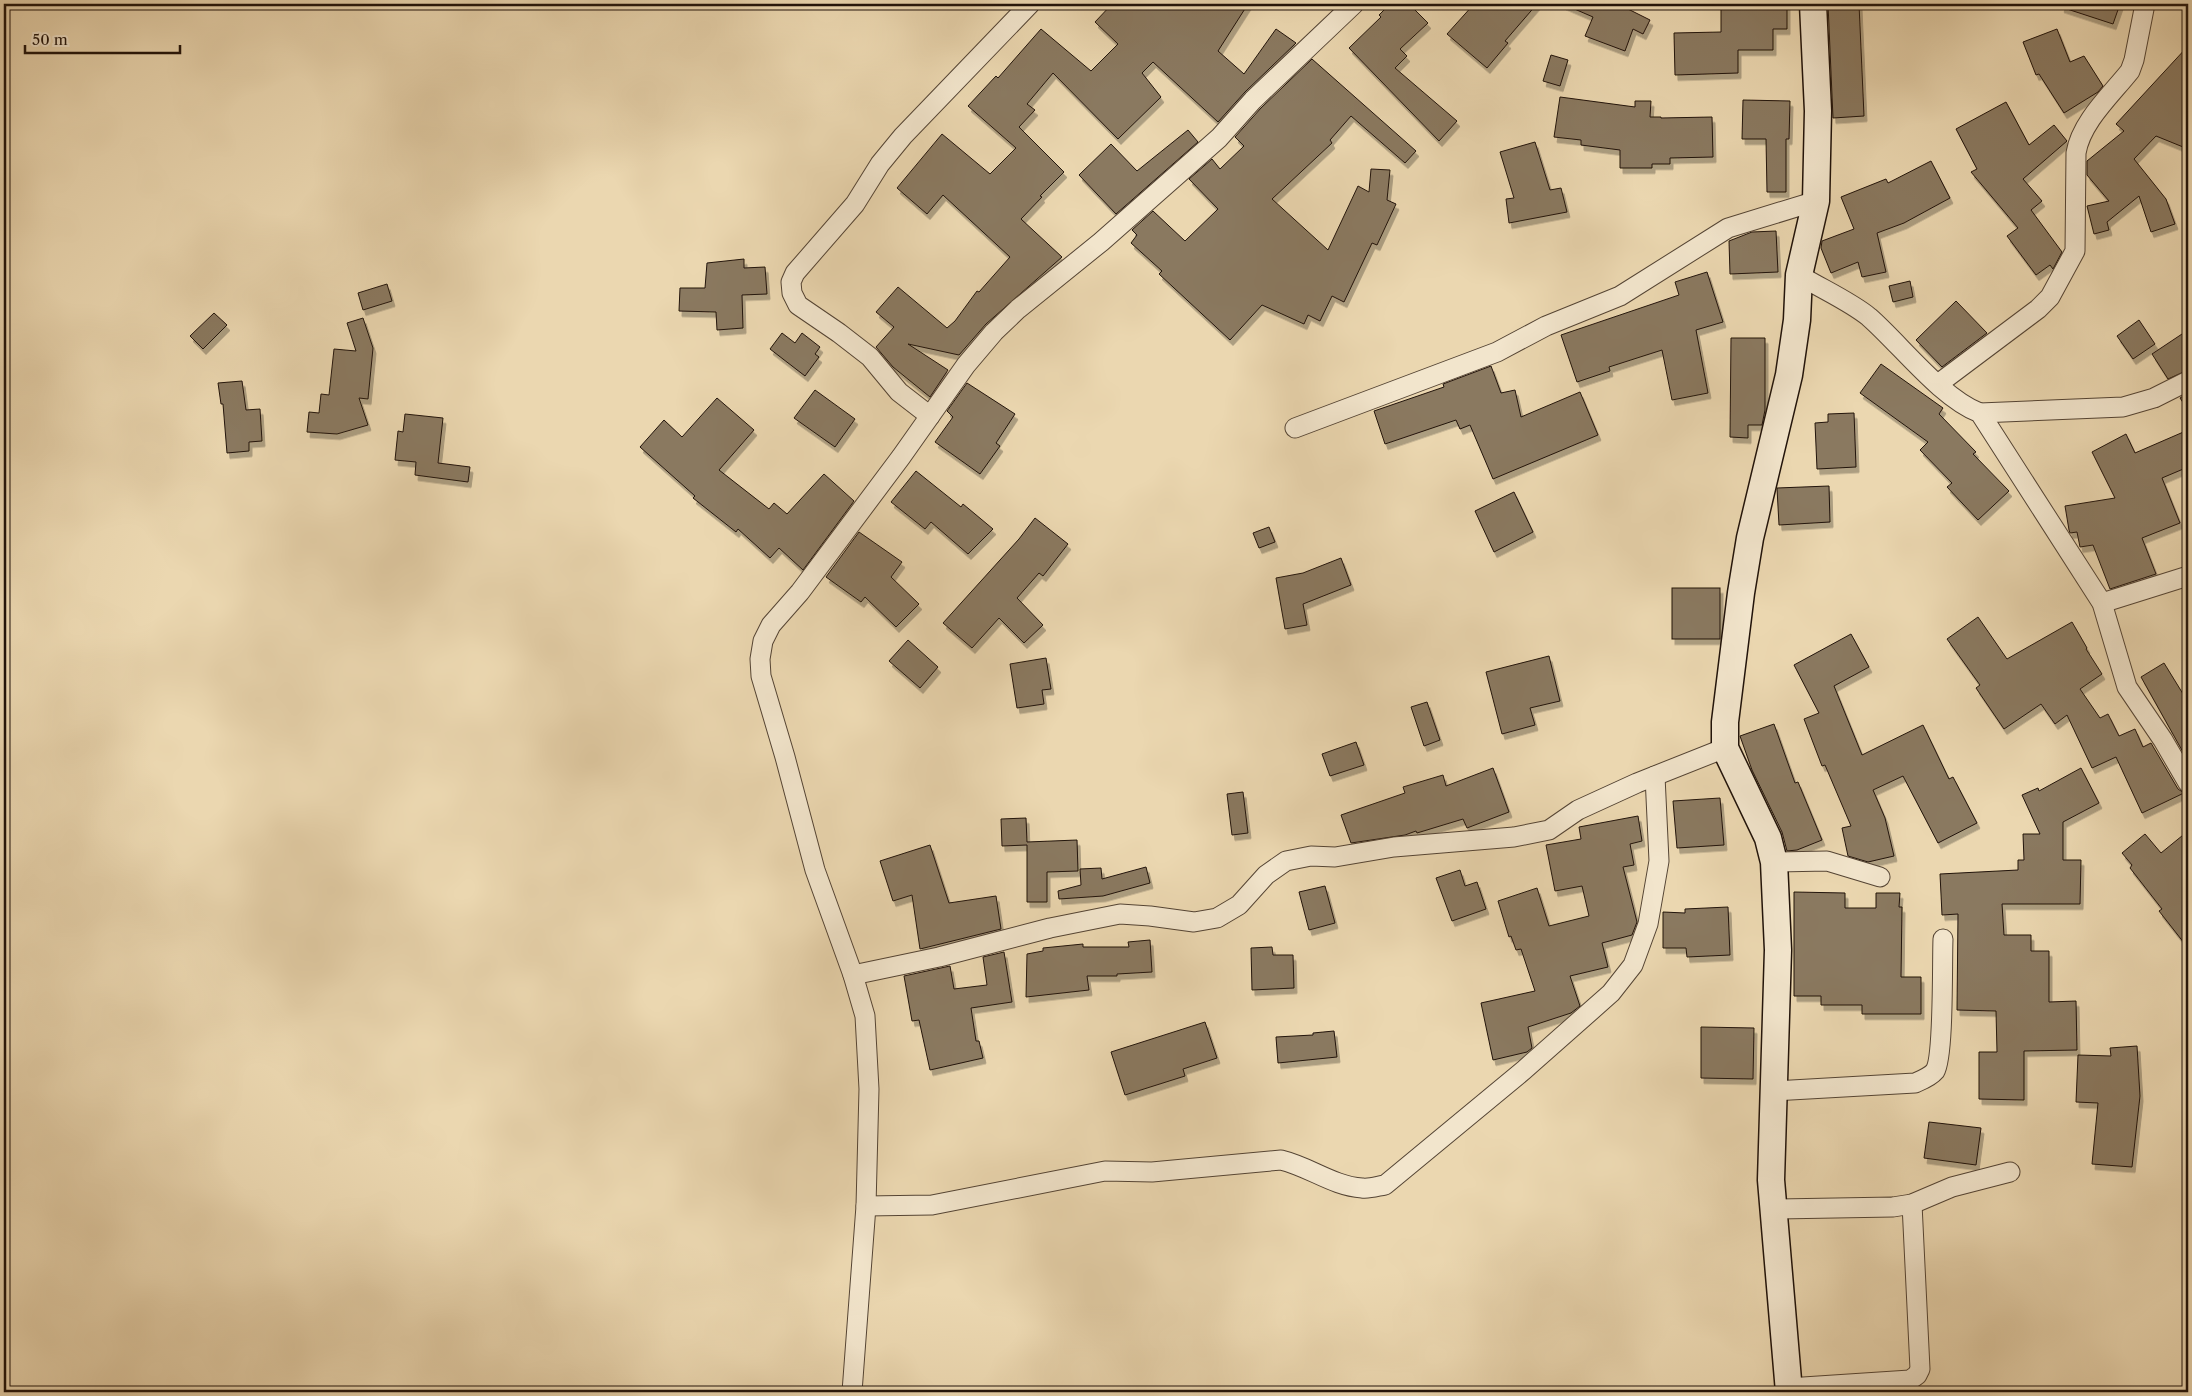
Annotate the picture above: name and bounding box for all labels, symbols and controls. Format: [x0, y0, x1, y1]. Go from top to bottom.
scale bar [25, 22, 180, 54]
text: 50 m [32, 30, 68, 49]

